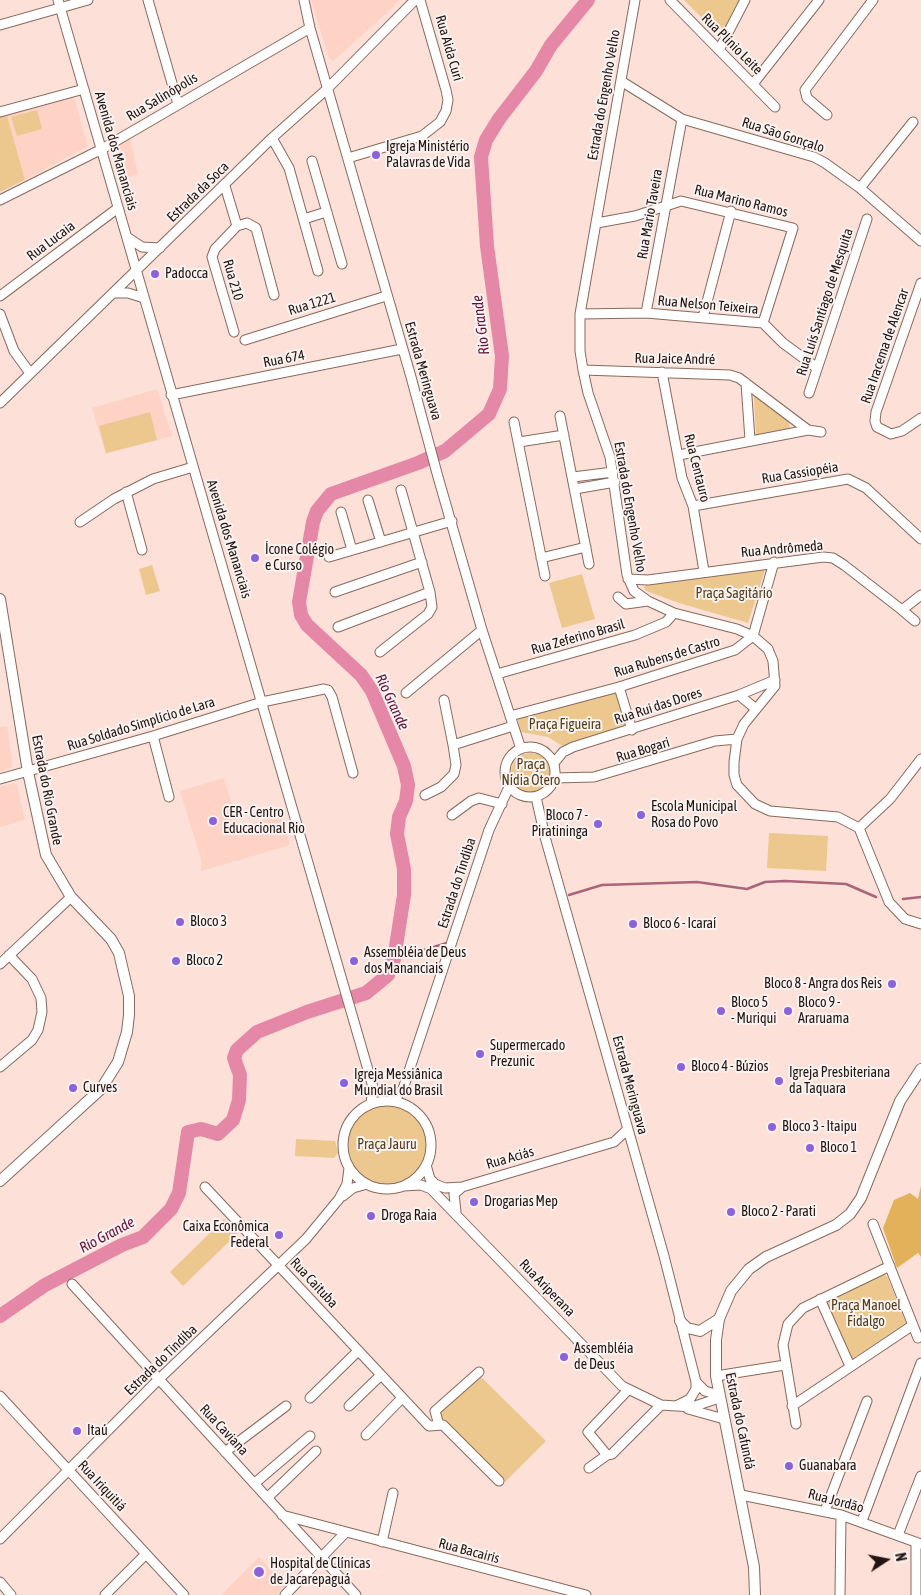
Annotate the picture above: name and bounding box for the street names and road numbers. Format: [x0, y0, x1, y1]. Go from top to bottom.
street label: Rua Plínio Leite [698, 10, 766, 78]
street label: Rua Aida Curi [432, 13, 466, 83]
street label: Estrada do Engenho Velho [584, 28, 624, 162]
street label: Rua Salinópolis [123, 69, 201, 125]
street label: Avenida dos Mananciais [91, 90, 141, 212]
street label: Rua São Gonçalo [740, 114, 826, 156]
street label: Estrada da Soca [164, 158, 232, 226]
street label: Rua Mario Taveira [634, 168, 666, 260]
street label: Rua Marino Ramos [692, 181, 790, 221]
street label: Rua Lucaia [24, 218, 78, 264]
street label: Rua Luís Santiago de Mesquita [793, 226, 857, 378]
street label: Rua 210 [219, 258, 247, 302]
street label: Rua Iracema de Alencar [857, 286, 913, 406]
street label: Rua 1221 [286, 289, 338, 319]
street label: Rua Nelson Teixeira [657, 292, 759, 318]
street label: Estrada Meringuava [401, 320, 445, 422]
street label: Rua 674 [262, 347, 306, 371]
street label: Rua Jaice André [635, 350, 715, 368]
street label: Rua Centauro [680, 432, 714, 504]
street label: Estrada do Engenho Velho [610, 440, 650, 574]
street label: Rua Cassiopéia [760, 459, 840, 487]
street label: Avenida dos Mananciais [203, 478, 255, 600]
street label: Rua Andrômeda [740, 537, 824, 561]
street label: Rua Zeferino Brasil [529, 616, 627, 658]
street label: Rua Rubens de Castro [612, 633, 722, 681]
street label: Rua Rui das Dores [612, 684, 704, 728]
street label: Rua Soldado Simplício de Lara [65, 694, 217, 754]
street label: Estrada do Rio Grande [28, 734, 66, 846]
street label: Rua Bogari [614, 734, 672, 766]
street label: Estrada do Tindiba [434, 836, 480, 930]
street label: Estrada Meringuava [609, 1034, 651, 1136]
street label: Rua Aciás [484, 1143, 536, 1173]
street label: Rua Caituba [287, 1255, 341, 1311]
street label: Rua Ariperana [516, 1256, 578, 1320]
street label: Estrada do Tindiba [121, 1321, 201, 1399]
street label: Estrada do Cafundá [722, 1371, 758, 1471]
street label: Rua Caviana [196, 1401, 252, 1459]
street label: Rua Iriquitiá [74, 1457, 130, 1515]
street label: Rua Jordão [806, 1485, 866, 1517]
street label: Rua Bacairis [437, 1535, 501, 1567]

